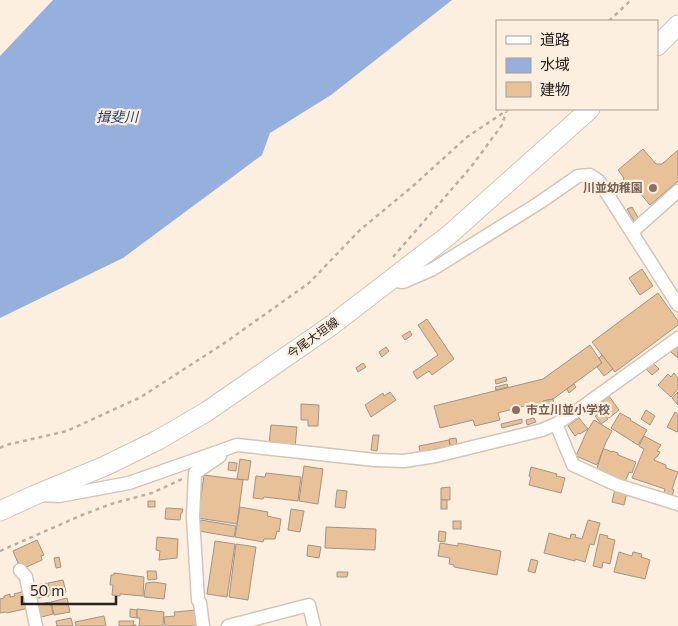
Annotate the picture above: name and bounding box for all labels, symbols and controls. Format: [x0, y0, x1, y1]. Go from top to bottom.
legend [496, 20, 658, 110]
text: 道路 [540, 30, 570, 48]
text: 水域 [540, 55, 570, 73]
text: 建物 [540, 80, 570, 98]
water label: 揖斐川 [96, 108, 140, 125]
place label: 川並幼稚園 [583, 180, 643, 194]
marker: 川並幼稚園 [647, 182, 659, 194]
street label: 今尾大垣線 [284, 314, 341, 360]
place label: 市立川並小学校 [526, 402, 610, 416]
marker: 市立川並小学校 [510, 404, 522, 416]
scale bar [22, 574, 116, 606]
text: 50 m [30, 581, 64, 599]

